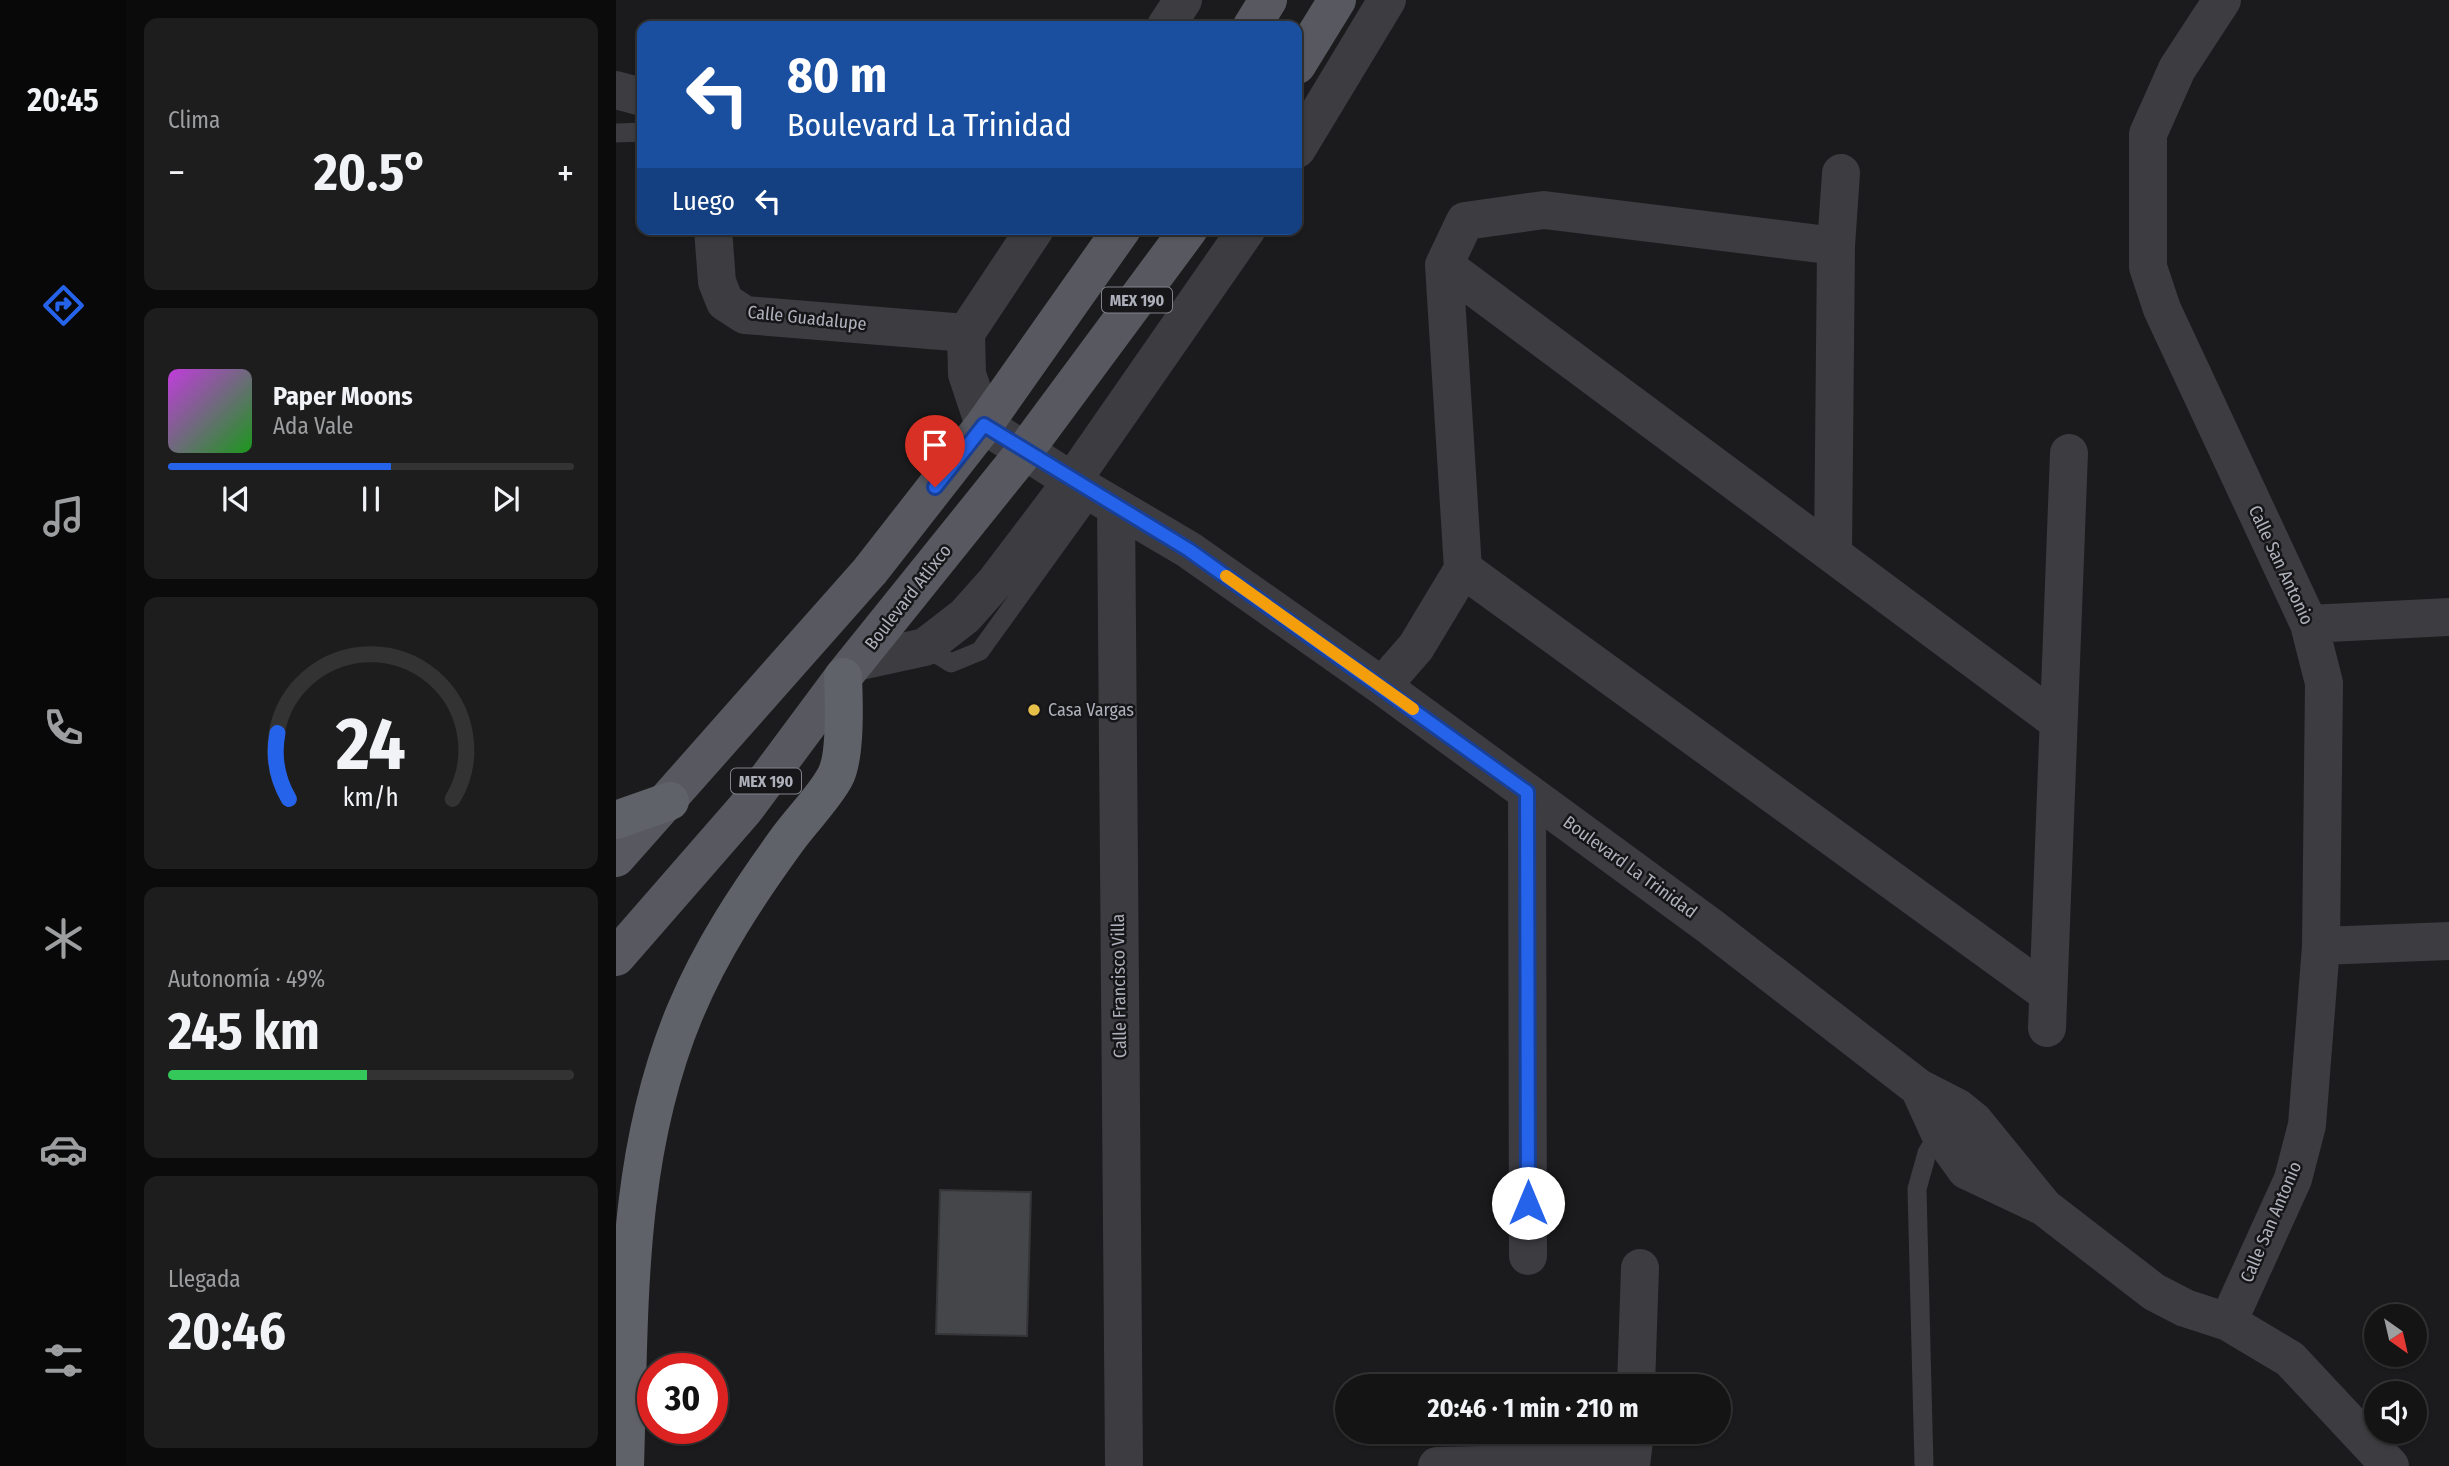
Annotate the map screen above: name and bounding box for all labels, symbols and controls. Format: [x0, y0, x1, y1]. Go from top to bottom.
text: 80 m [787, 46, 887, 105]
icon: left [672, 49, 763, 140]
text: 20:45 [27, 81, 99, 119]
text: Clima [168, 106, 220, 134]
text: Boulevard La Trinidad [787, 106, 1072, 144]
text: 20.5° [314, 141, 428, 204]
text: − [168, 150, 185, 196]
text: + [557, 150, 574, 196]
icon: left [749, 182, 787, 220]
text: Luego [672, 186, 735, 217]
icon: directions [39, 281, 88, 330]
road number: MEX 190 [1102, 288, 1172, 312]
street label: Calle Guadalupe [746, 301, 868, 335]
text: Paper Moons [273, 381, 413, 412]
text: Ada Vale [273, 412, 353, 440]
pin [905, 415, 965, 487]
icon: arrive [916, 426, 954, 464]
icon: previous [217, 480, 255, 518]
icon: pause [352, 480, 390, 518]
icon: next [487, 480, 525, 518]
icon: music [39, 492, 88, 541]
street label: Calle San Antonio [2244, 502, 2318, 628]
street label: Boulevard Atlixco [860, 540, 956, 654]
place label: Casa Vargas [1048, 699, 1134, 721]
text: 24 [335, 701, 406, 788]
marker: Casa Vargas [1026, 702, 1042, 718]
icon: phone [39, 703, 88, 752]
road number: MEX 190 [731, 768, 801, 794]
text: km/h [343, 783, 399, 813]
street label: Boulevard La Trinidad [1559, 811, 1701, 923]
street label: Calle Francisco Villa [1107, 913, 1131, 1058]
icon: climate [39, 914, 88, 963]
text: Autonomía · 49% [168, 965, 325, 993]
text: 245 km [168, 1000, 320, 1063]
icon: car [39, 1125, 88, 1174]
street label: Calle San Antonio [2236, 1158, 2306, 1286]
position arrow [1491, 1166, 1565, 1240]
text: Llegada [168, 1265, 240, 1293]
text: 20:46 [168, 1300, 286, 1363]
north arrow [2364, 1304, 2427, 1367]
map controls [2364, 1304, 2427, 1444]
icon: filters [39, 1336, 88, 1385]
speed limit sign: 30 [637, 1353, 728, 1444]
button: sound [2364, 1381, 2427, 1444]
text: 20:46 · 1 min · 210 m [1427, 1393, 1639, 1424]

